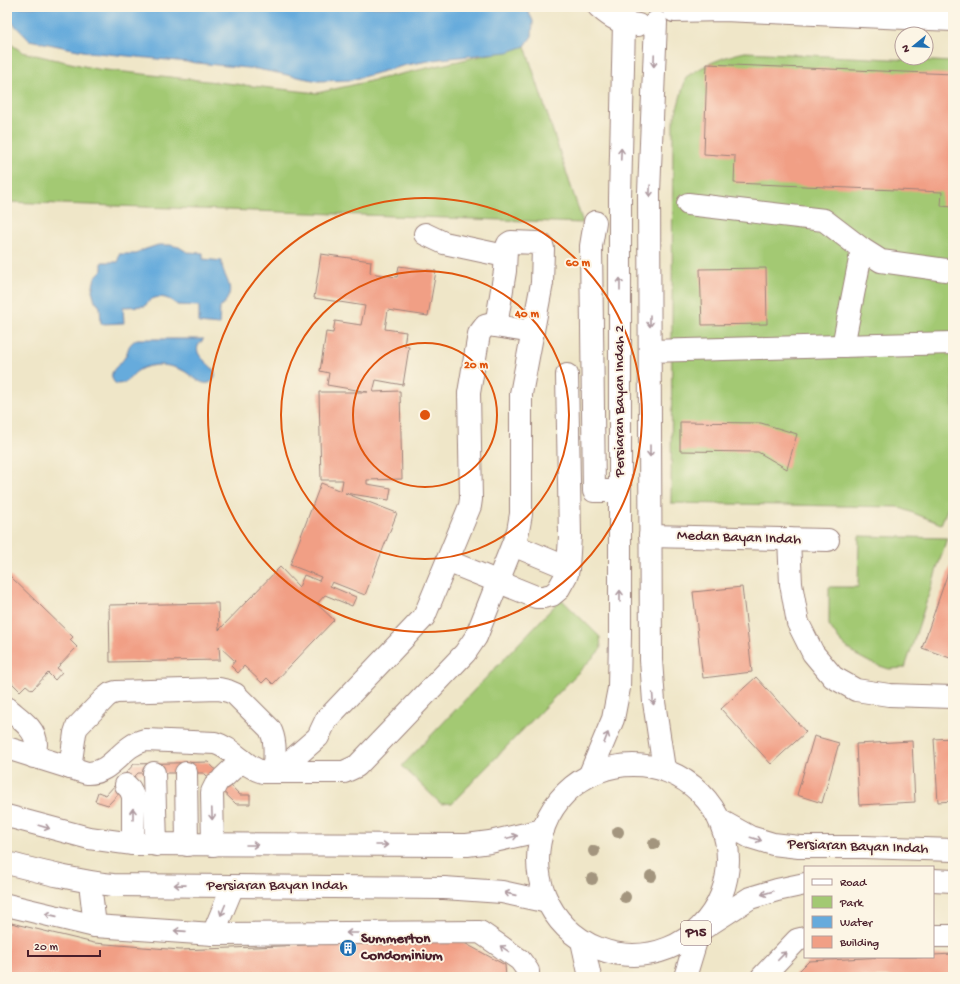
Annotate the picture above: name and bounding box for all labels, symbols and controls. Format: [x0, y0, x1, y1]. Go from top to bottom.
north arrow [894, 26, 934, 66]
text: N [900, 43, 913, 54]
one-way arrow [651, 54, 658, 67]
one-way arrow [617, 148, 625, 161]
one-way arrow [646, 184, 653, 197]
text: 60 m [566, 257, 591, 271]
one-way arrow [616, 278, 624, 291]
text: 40 m [514, 308, 539, 322]
one-way arrow [646, 314, 654, 327]
street label: Persiaran Bayan Indah 2 [611, 325, 629, 478]
text: 20 m [464, 359, 489, 373]
centre of rings [418, 408, 432, 422]
one-way arrow [646, 444, 654, 457]
street label: Medan Bayan Indah [677, 527, 801, 549]
one-way arrow [616, 590, 624, 603]
one-way arrow [650, 692, 657, 705]
one-way arrow [603, 733, 611, 745]
one-way arrow [209, 807, 216, 820]
one-way arrow [129, 808, 137, 821]
one-way arrow [38, 824, 51, 831]
one-way arrow [505, 833, 518, 841]
one-way arrow [749, 836, 762, 843]
street label: Persiaran Bayan Indah [786, 836, 929, 858]
one-way arrow [245, 841, 258, 849]
one-way arrow [375, 841, 388, 849]
legend [804, 866, 934, 958]
street label: Persiaran Bayan Indah [205, 877, 348, 895]
text: Road [840, 877, 867, 891]
one-way arrow [174, 882, 187, 889]
one-way arrow [504, 889, 517, 897]
one-way arrow [761, 890, 774, 897]
text: Park [839, 897, 865, 911]
one-way arrow [218, 903, 226, 915]
one-way arrow [45, 911, 58, 919]
text: Water [840, 917, 874, 931]
road number: P15 [681, 921, 711, 945]
one-way arrow [174, 928, 187, 935]
one-way arrow [346, 929, 359, 937]
place label: Summerton Condominium [360, 930, 443, 965]
scale bar [28, 932, 100, 958]
text: Building [839, 937, 879, 951]
building icon: Summerton Condominium [338, 938, 358, 958]
text: 20 m [34, 941, 59, 955]
one-way arrow [499, 945, 510, 953]
one-way arrow [777, 951, 787, 961]

